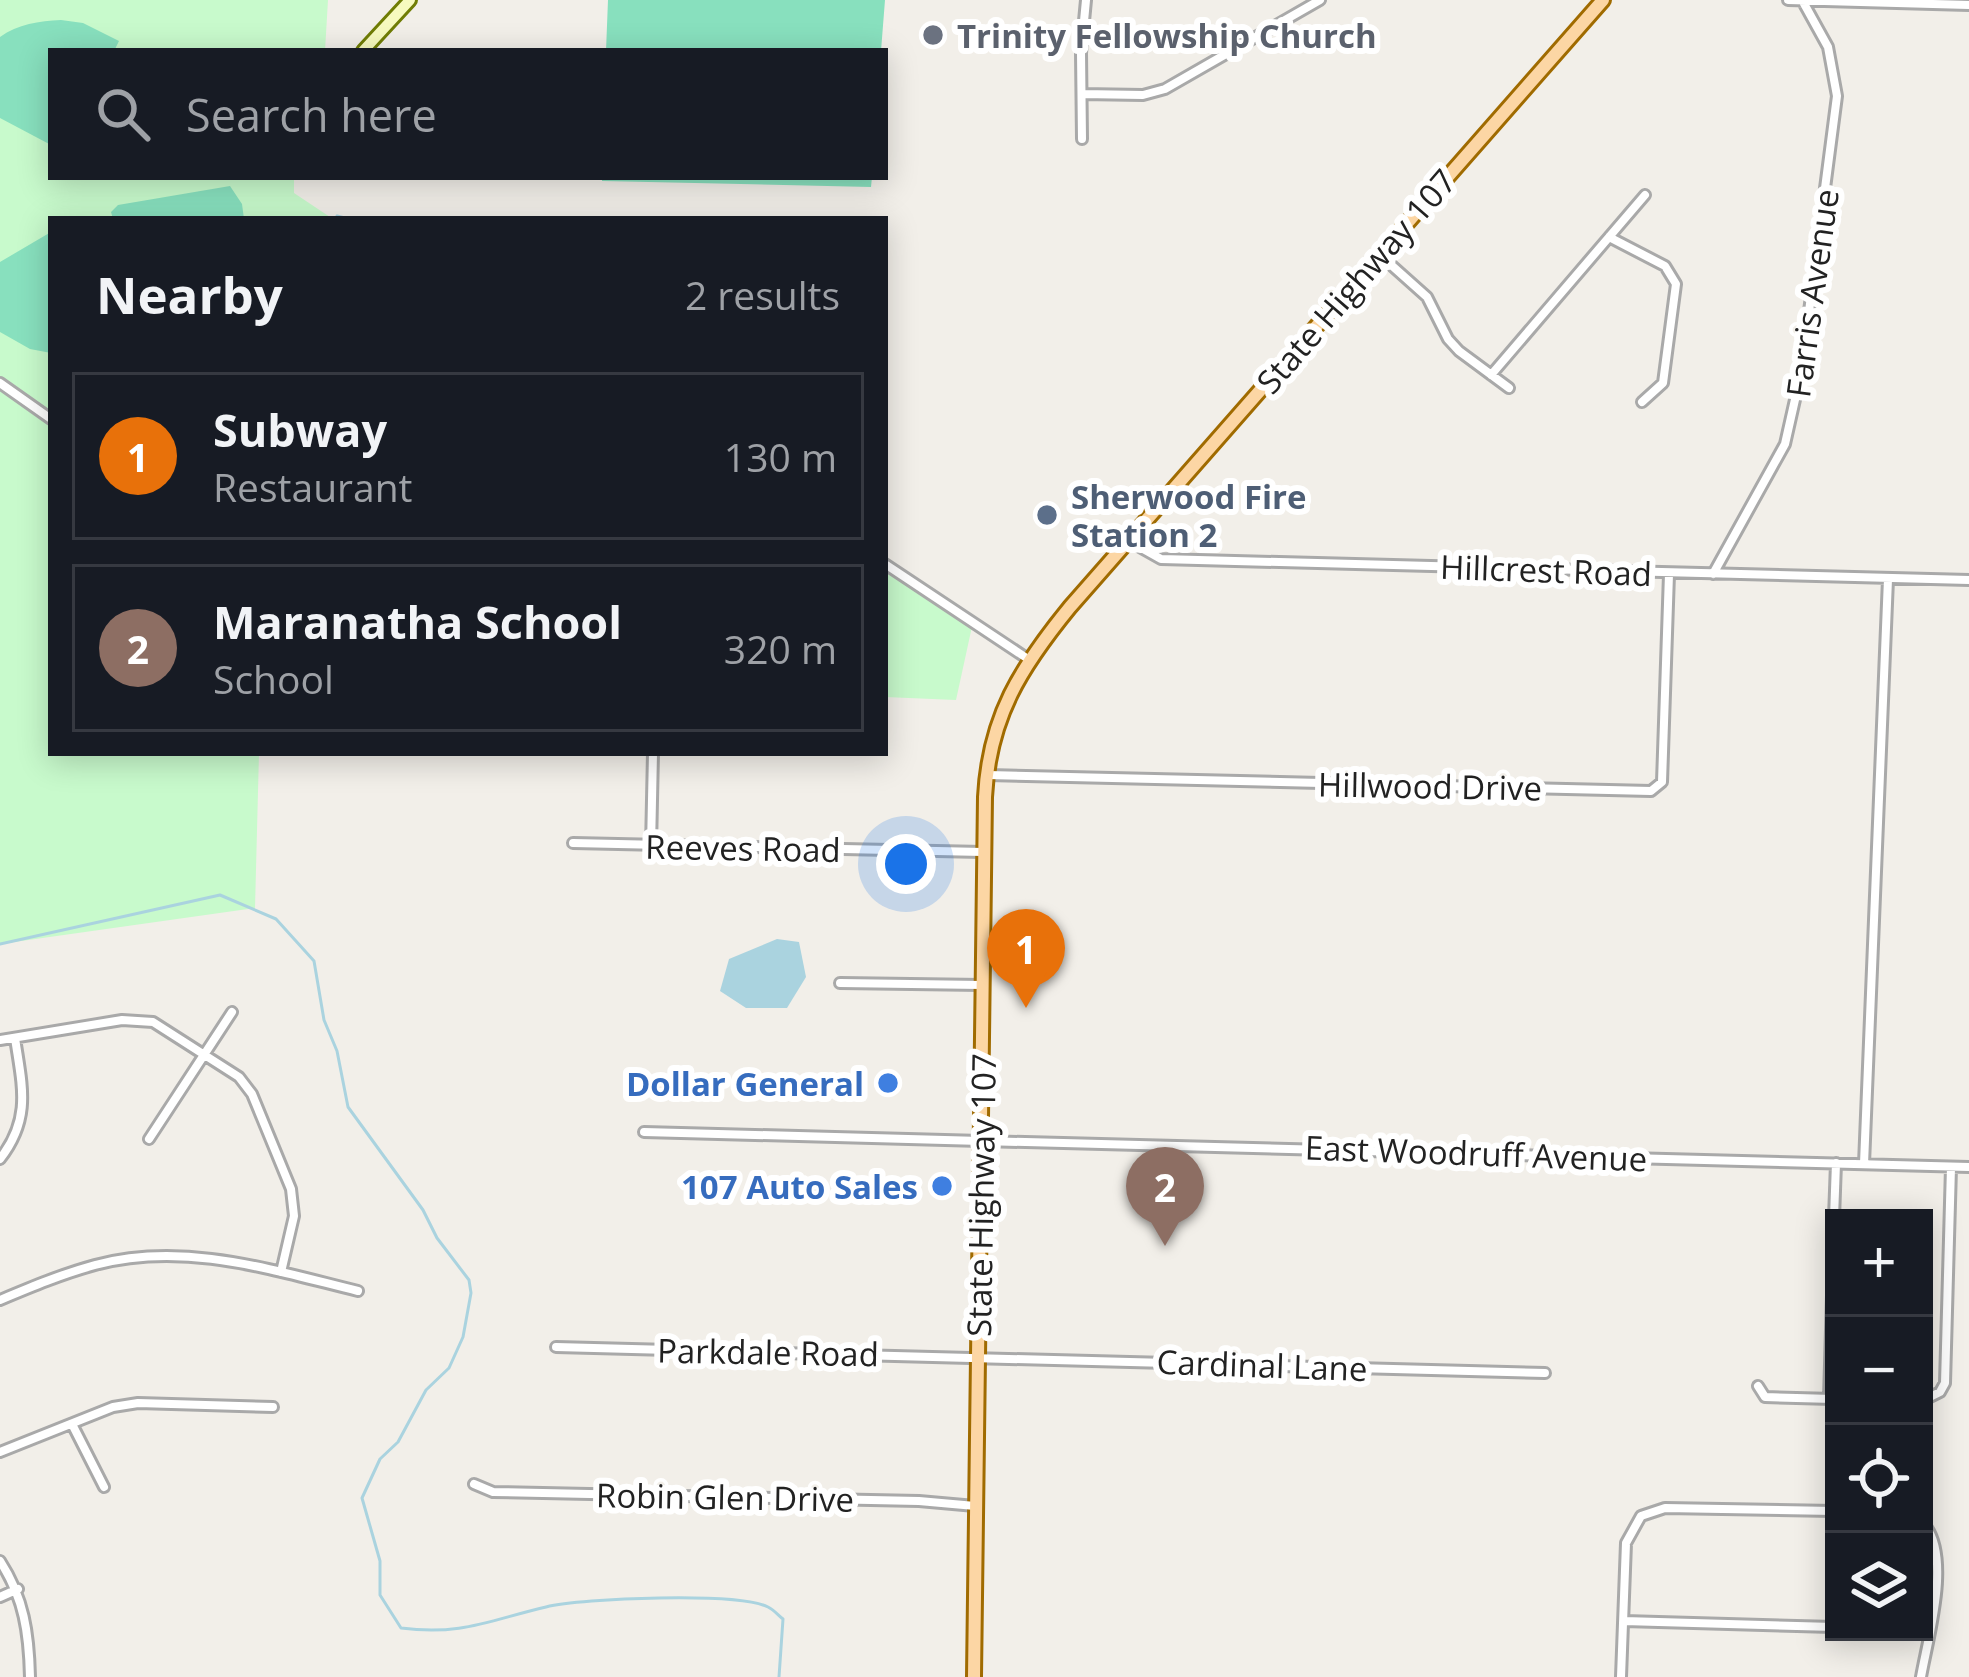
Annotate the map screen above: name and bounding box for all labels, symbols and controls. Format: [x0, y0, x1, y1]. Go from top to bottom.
place label: Trinity Fellowship Church [957, 13, 1377, 58]
marker: Trinity Fellowship Church [920, 22, 946, 48]
search box [48, 48, 888, 180]
icon: search [90, 81, 156, 147]
text: Search here [186, 84, 437, 145]
street label: State Highway 107 [1246, 159, 1466, 403]
street label: Farris Avenue [1775, 186, 1849, 400]
text: Nearby [96, 259, 283, 329]
text: 2 results [685, 268, 840, 321]
text: Subway [213, 399, 387, 460]
text: 1 [127, 430, 149, 483]
text: 130 m [724, 430, 837, 483]
text: Restaurant [213, 460, 412, 513]
place label: Sherwood Fire Station 2 [1071, 474, 1307, 557]
marker: Sherwood Fire Station 2 [1034, 502, 1060, 528]
street label: Hillcrest Road [1439, 544, 1653, 596]
text: Maranatha School [213, 591, 622, 652]
text: 2 [127, 622, 149, 675]
text: 320 m [724, 622, 837, 675]
text: School [213, 652, 334, 705]
street label: Hillwood Drive [1318, 762, 1542, 810]
street label: Reeves Road [645, 824, 841, 872]
your location [876, 834, 936, 894]
pin: 1 [987, 909, 1065, 1008]
street label: State Highway 107 [956, 1053, 1006, 1337]
place label: Dollar General [626, 1061, 864, 1106]
marker: Dollar General [875, 1070, 901, 1096]
street label: East Woodruff Avenue [1304, 1125, 1648, 1181]
pin: 2 [1126, 1147, 1204, 1246]
place label: 107 Auto Sales [681, 1164, 918, 1209]
marker: 107 Auto Sales [929, 1173, 955, 1199]
map controls [1825, 1209, 1933, 1641]
button: + [1825, 1209, 1933, 1317]
button: − [1825, 1317, 1933, 1425]
street label: Parkdale Road [657, 1328, 879, 1376]
street label: Cardinal Lane [1156, 1339, 1368, 1391]
button: locate [1825, 1425, 1933, 1533]
street label: Robin Glen Drive [596, 1472, 854, 1522]
button: layers [1825, 1533, 1933, 1641]

